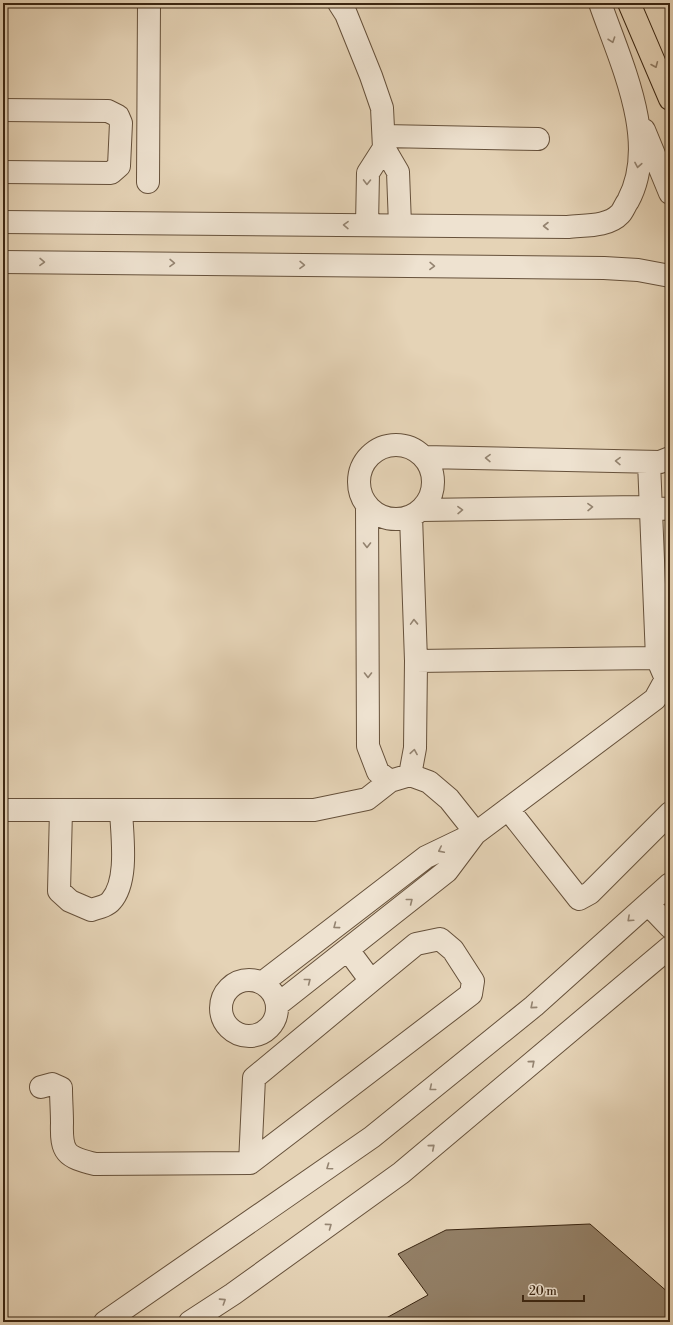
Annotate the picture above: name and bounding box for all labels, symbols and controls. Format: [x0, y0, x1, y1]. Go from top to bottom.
one-way arrow [608, 36, 616, 43]
one-way arrow [651, 61, 659, 68]
one-way arrow [635, 162, 643, 168]
one-way arrow [363, 179, 371, 185]
one-way arrow [343, 221, 349, 229]
one-way arrow [543, 222, 549, 231]
one-way arrow [39, 258, 45, 266]
one-way arrow [169, 259, 175, 268]
one-way arrow [299, 261, 305, 269]
one-way arrow [429, 262, 435, 270]
one-way arrow [485, 454, 491, 462]
one-way arrow [615, 457, 621, 465]
one-way arrow [587, 503, 593, 512]
one-way arrow [457, 505, 463, 514]
one-way arrow [363, 542, 371, 548]
one-way arrow [410, 619, 419, 625]
one-way arrow [364, 672, 372, 678]
one-way arrow [409, 749, 418, 755]
one-way arrow [438, 845, 445, 853]
one-way arrow [405, 898, 412, 905]
one-way arrow [627, 915, 635, 922]
one-way arrow [334, 921, 341, 928]
one-way arrow [303, 979, 310, 986]
one-way arrow [531, 1001, 538, 1008]
one-way arrow [527, 1061, 534, 1068]
one-way arrow [430, 1083, 437, 1090]
one-way arrow [428, 1145, 435, 1152]
one-way arrow [327, 1162, 334, 1169]
one-way arrow [324, 1223, 331, 1230]
scale bar [523, 1277, 584, 1303]
text: 20 m [529, 1284, 557, 1299]
one-way arrow [219, 1298, 226, 1306]

